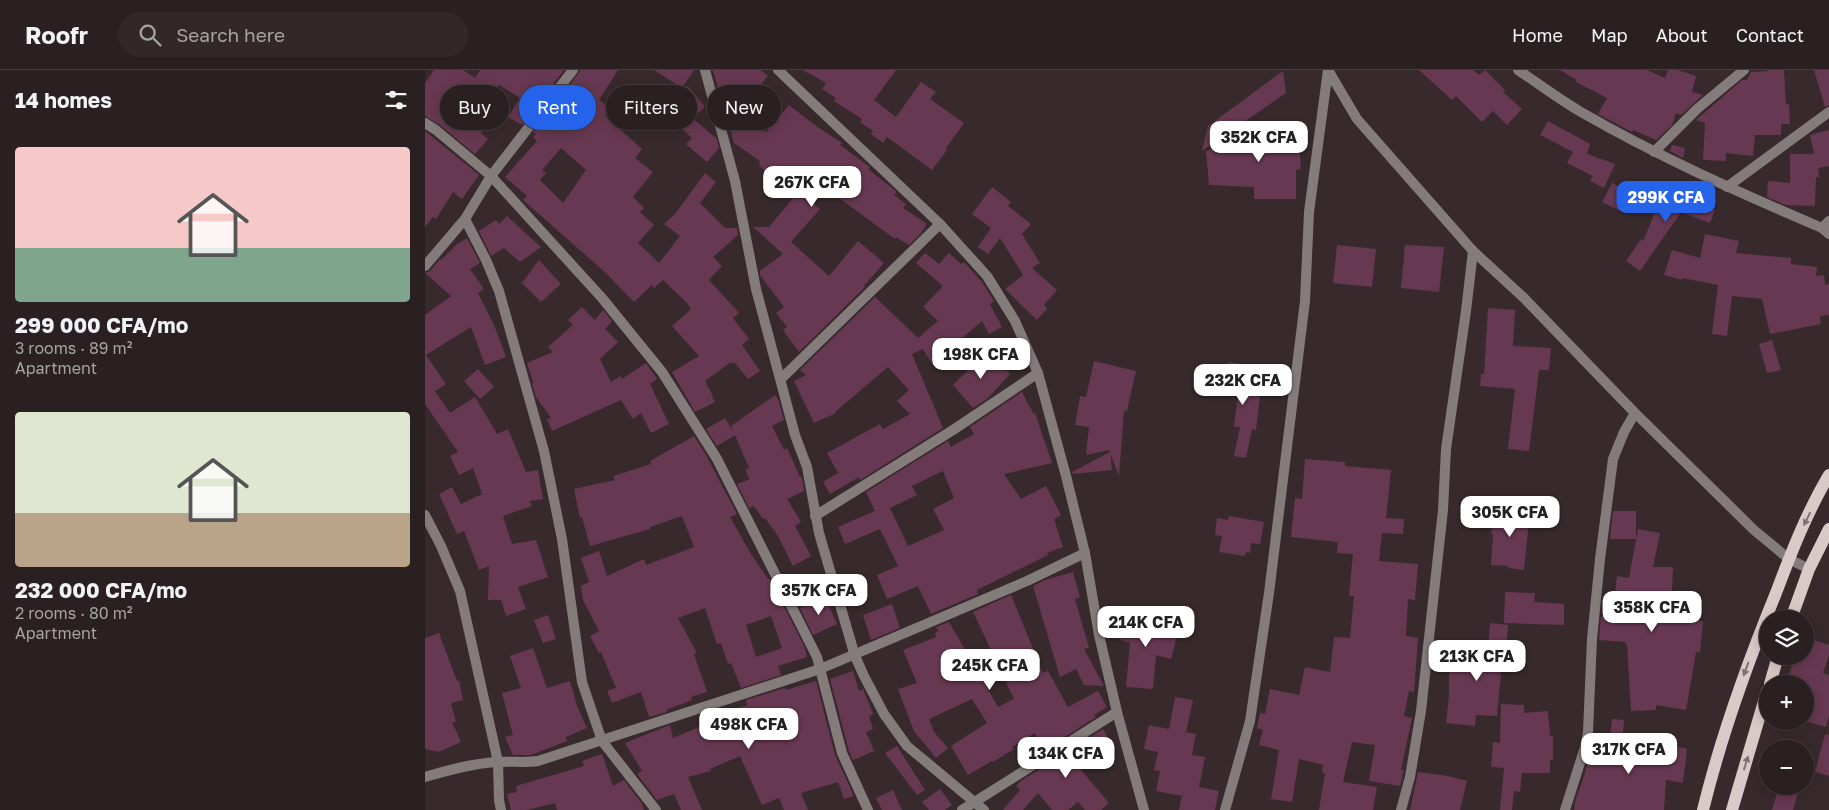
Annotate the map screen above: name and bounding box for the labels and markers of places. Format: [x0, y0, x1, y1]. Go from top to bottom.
pin: 352K CFA [1207, 121, 1311, 163]
pin: 267K CFA [760, 166, 864, 208]
pin: 299K CFA [1614, 180, 1718, 223]
pin: 198K CFA [929, 338, 1033, 380]
pin: 232K CFA [1191, 364, 1295, 406]
pin: 305K CFA [1458, 496, 1562, 538]
pin: 357K CFA [767, 574, 871, 616]
pin: 358K CFA [1600, 590, 1704, 633]
pin: 214K CFA [1094, 606, 1198, 648]
pin: 213K CFA [1425, 640, 1529, 682]
pin: 245K CFA [938, 648, 1042, 691]
pin: 498K CFA [697, 708, 801, 750]
pin: 317K CFA [1577, 732, 1681, 775]
pin: 134K CFA [1014, 736, 1118, 779]

